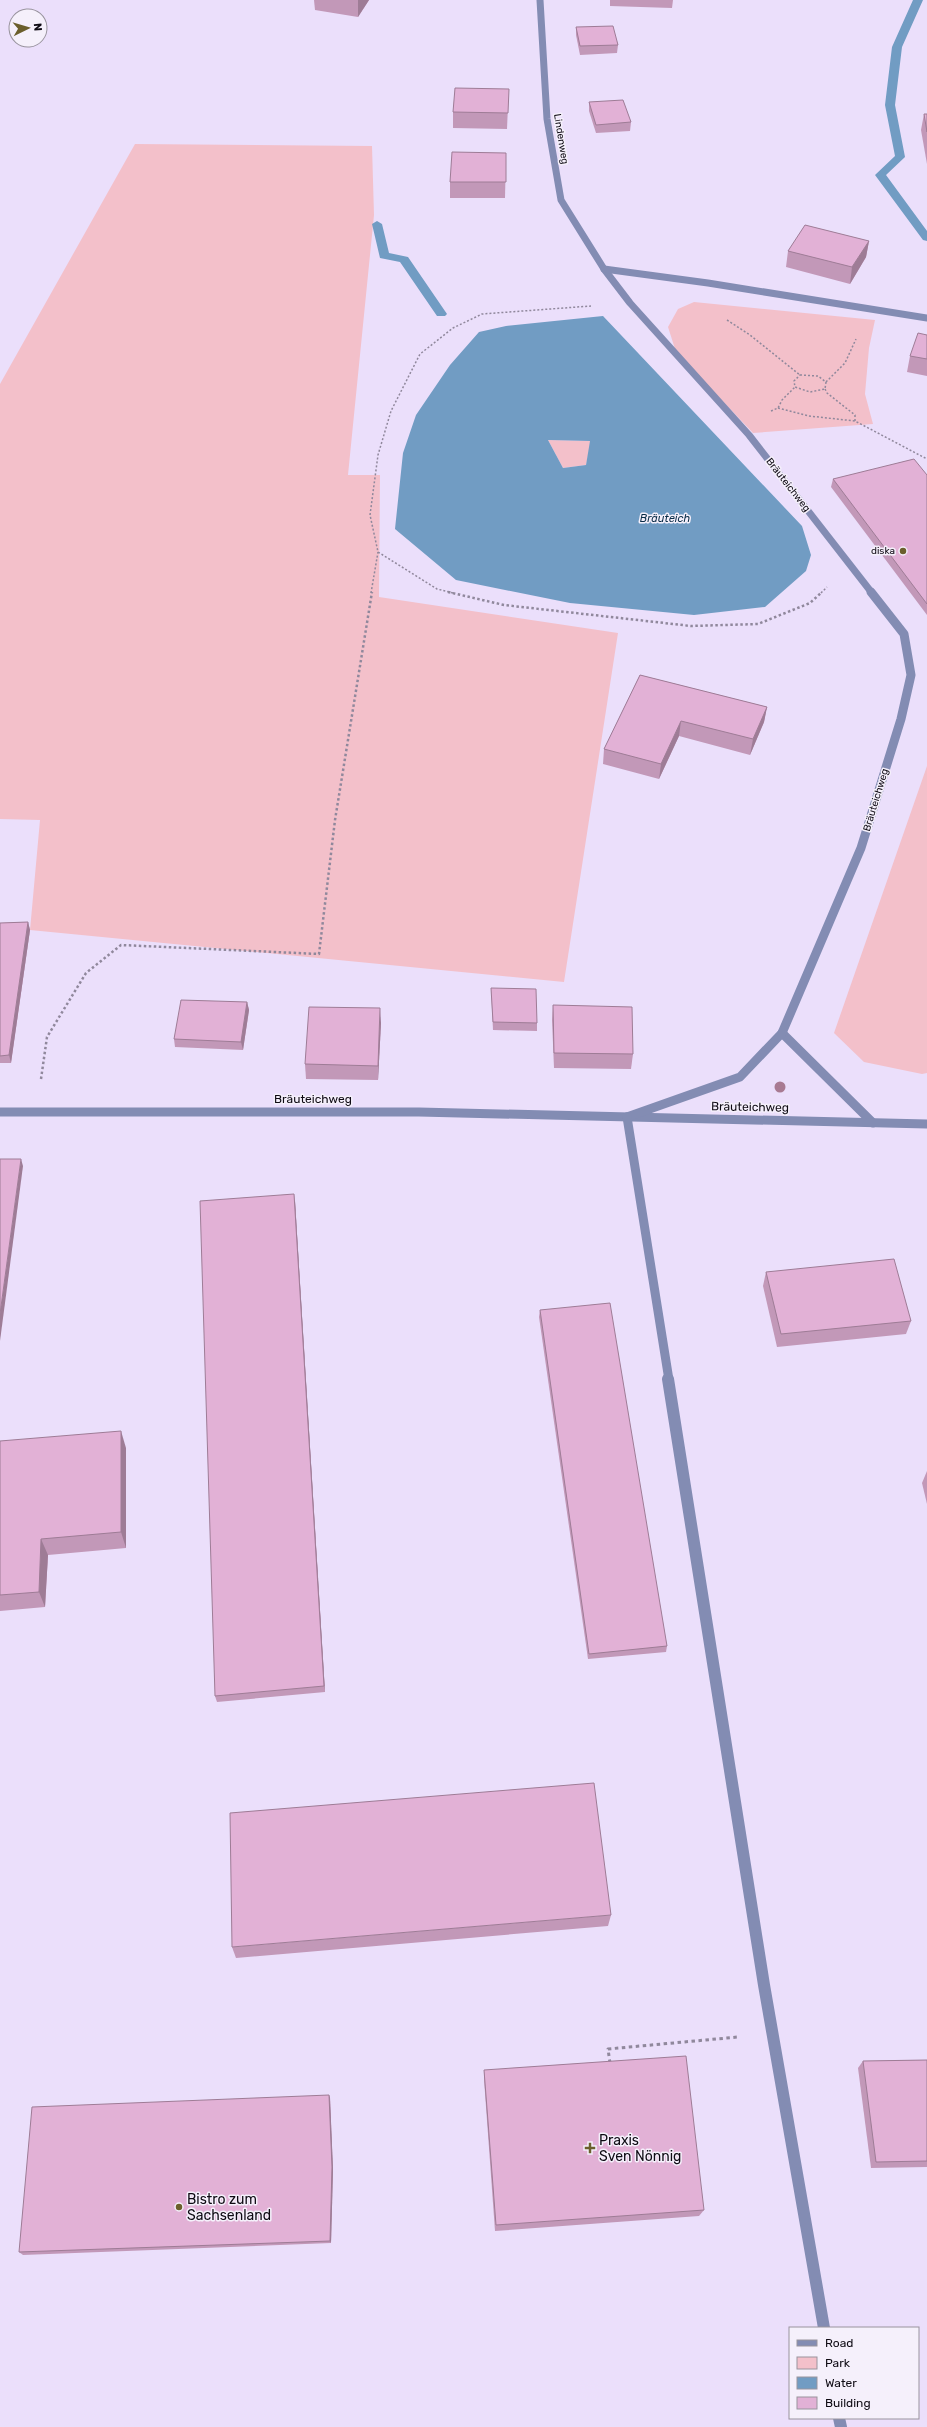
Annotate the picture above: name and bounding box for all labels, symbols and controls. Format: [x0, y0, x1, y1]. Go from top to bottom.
north arrow [8, 8, 48, 48]
text: N [31, 23, 44, 32]
street label: Lindenweg [551, 113, 571, 165]
street label: Bräuteichweg [763, 456, 813, 514]
water label: Bräuteich [640, 512, 691, 525]
place label: diska [871, 545, 895, 557]
marker: diska [898, 546, 908, 556]
street label: Bräuteichweg [861, 767, 891, 833]
street label: Bräuteichweg [274, 1092, 352, 1106]
street label: Bräuteichweg [711, 1099, 789, 1115]
place label: Praxis Sven Nönnig [599, 2132, 681, 2165]
marker: Praxis Sven Nönnig [584, 2142, 596, 2154]
place label: Bistro zum Sachsenland [187, 2191, 271, 2224]
marker: Bistro zum Sachsenland [174, 2202, 184, 2212]
legend [789, 2327, 919, 2419]
text: Road [825, 2336, 853, 2350]
text: Park [825, 2356, 851, 2370]
text: Water [825, 2376, 857, 2390]
text: Building [825, 2396, 871, 2410]

